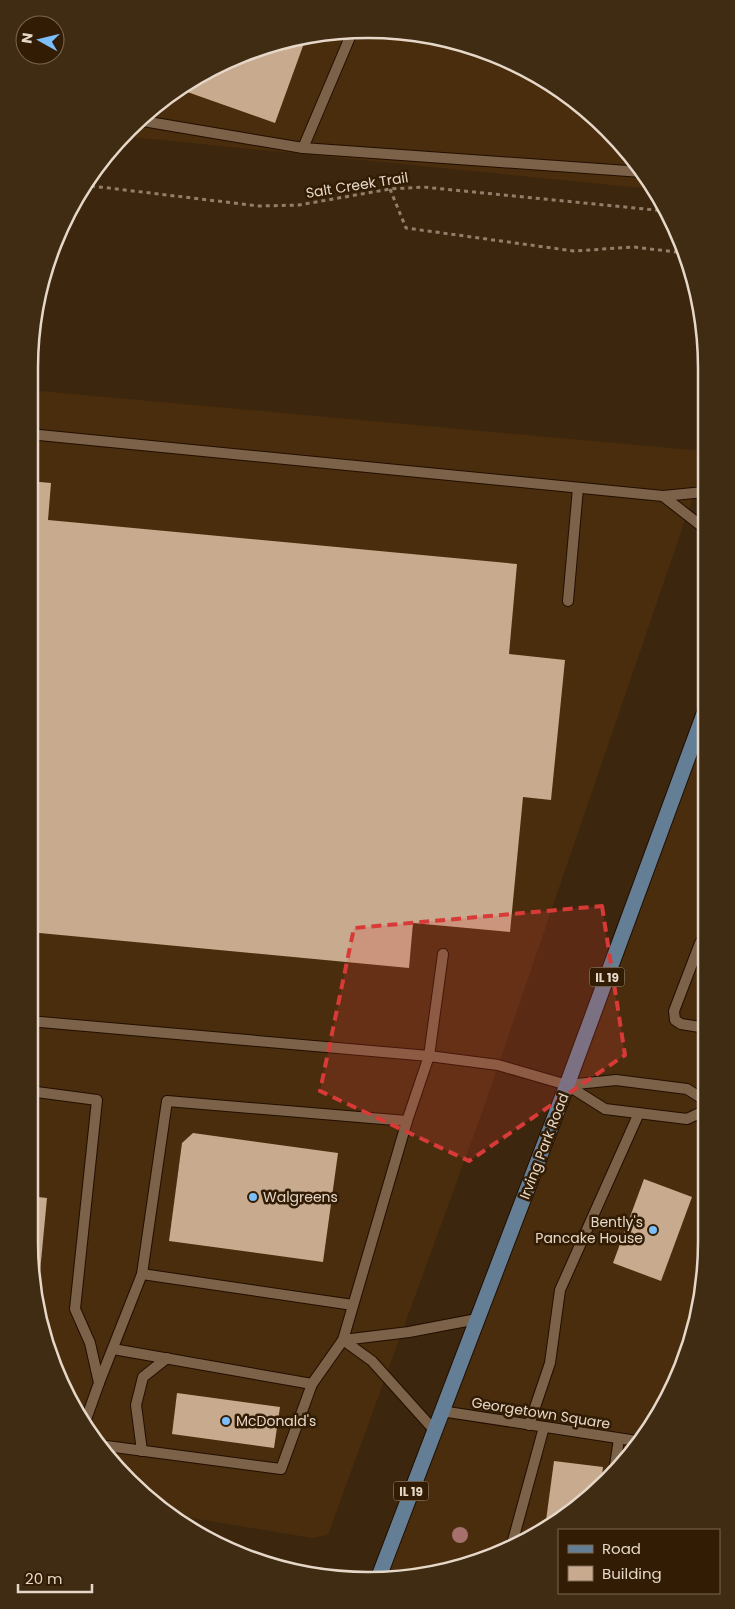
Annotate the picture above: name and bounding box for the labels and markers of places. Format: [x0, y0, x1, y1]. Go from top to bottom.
place label: Walgreens [263, 1187, 338, 1207]
marker: Walgreens [247, 1191, 259, 1203]
place label: Bently's Pancake House [535, 1212, 643, 1248]
marker: Bently's Pancake House [647, 1224, 659, 1236]
place label: McDonald's [236, 1411, 316, 1431]
marker: McDonald's [220, 1415, 232, 1427]

